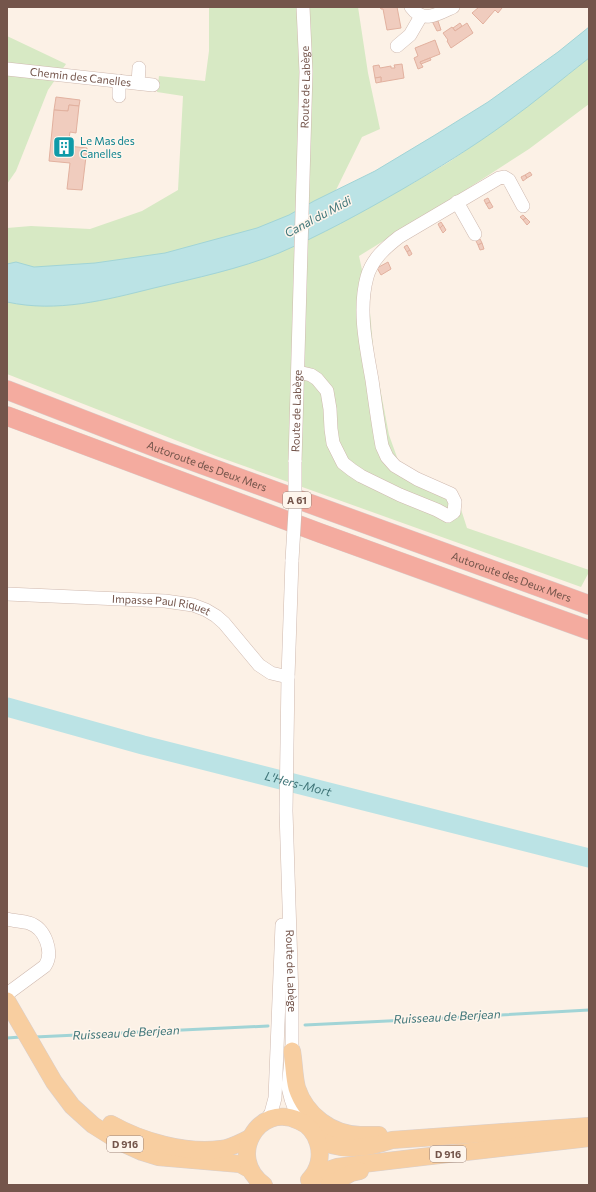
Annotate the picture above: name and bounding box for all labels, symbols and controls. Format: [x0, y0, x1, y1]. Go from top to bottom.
street label: Route de Labège [297, 45, 312, 129]
street label: Chemin des Canelles [29, 65, 132, 89]
building icon: Le Mas des Canelles [51, 134, 77, 160]
place label: Le Mas des Canelles [80, 134, 135, 160]
water label: Canal du Midi [282, 192, 354, 240]
street label: Route de Labège [288, 369, 304, 452]
street label: Autoroute des Deux Mers [145, 438, 269, 494]
road number: A 61 [283, 492, 311, 508]
street label: Autoroute des Deux Mers [450, 549, 573, 604]
street label: Impasse Paul Riquet [112, 592, 214, 618]
water label: L'Hers-Mort [263, 768, 334, 799]
street label: Route de Labège [284, 929, 299, 1012]
water label: Ruisseau de Berjean [393, 1006, 501, 1026]
water label: Ruisseau de Berjean [72, 1022, 180, 1042]
road number: D 916 [107, 1136, 143, 1152]
road number: D 916 [430, 1146, 466, 1162]

